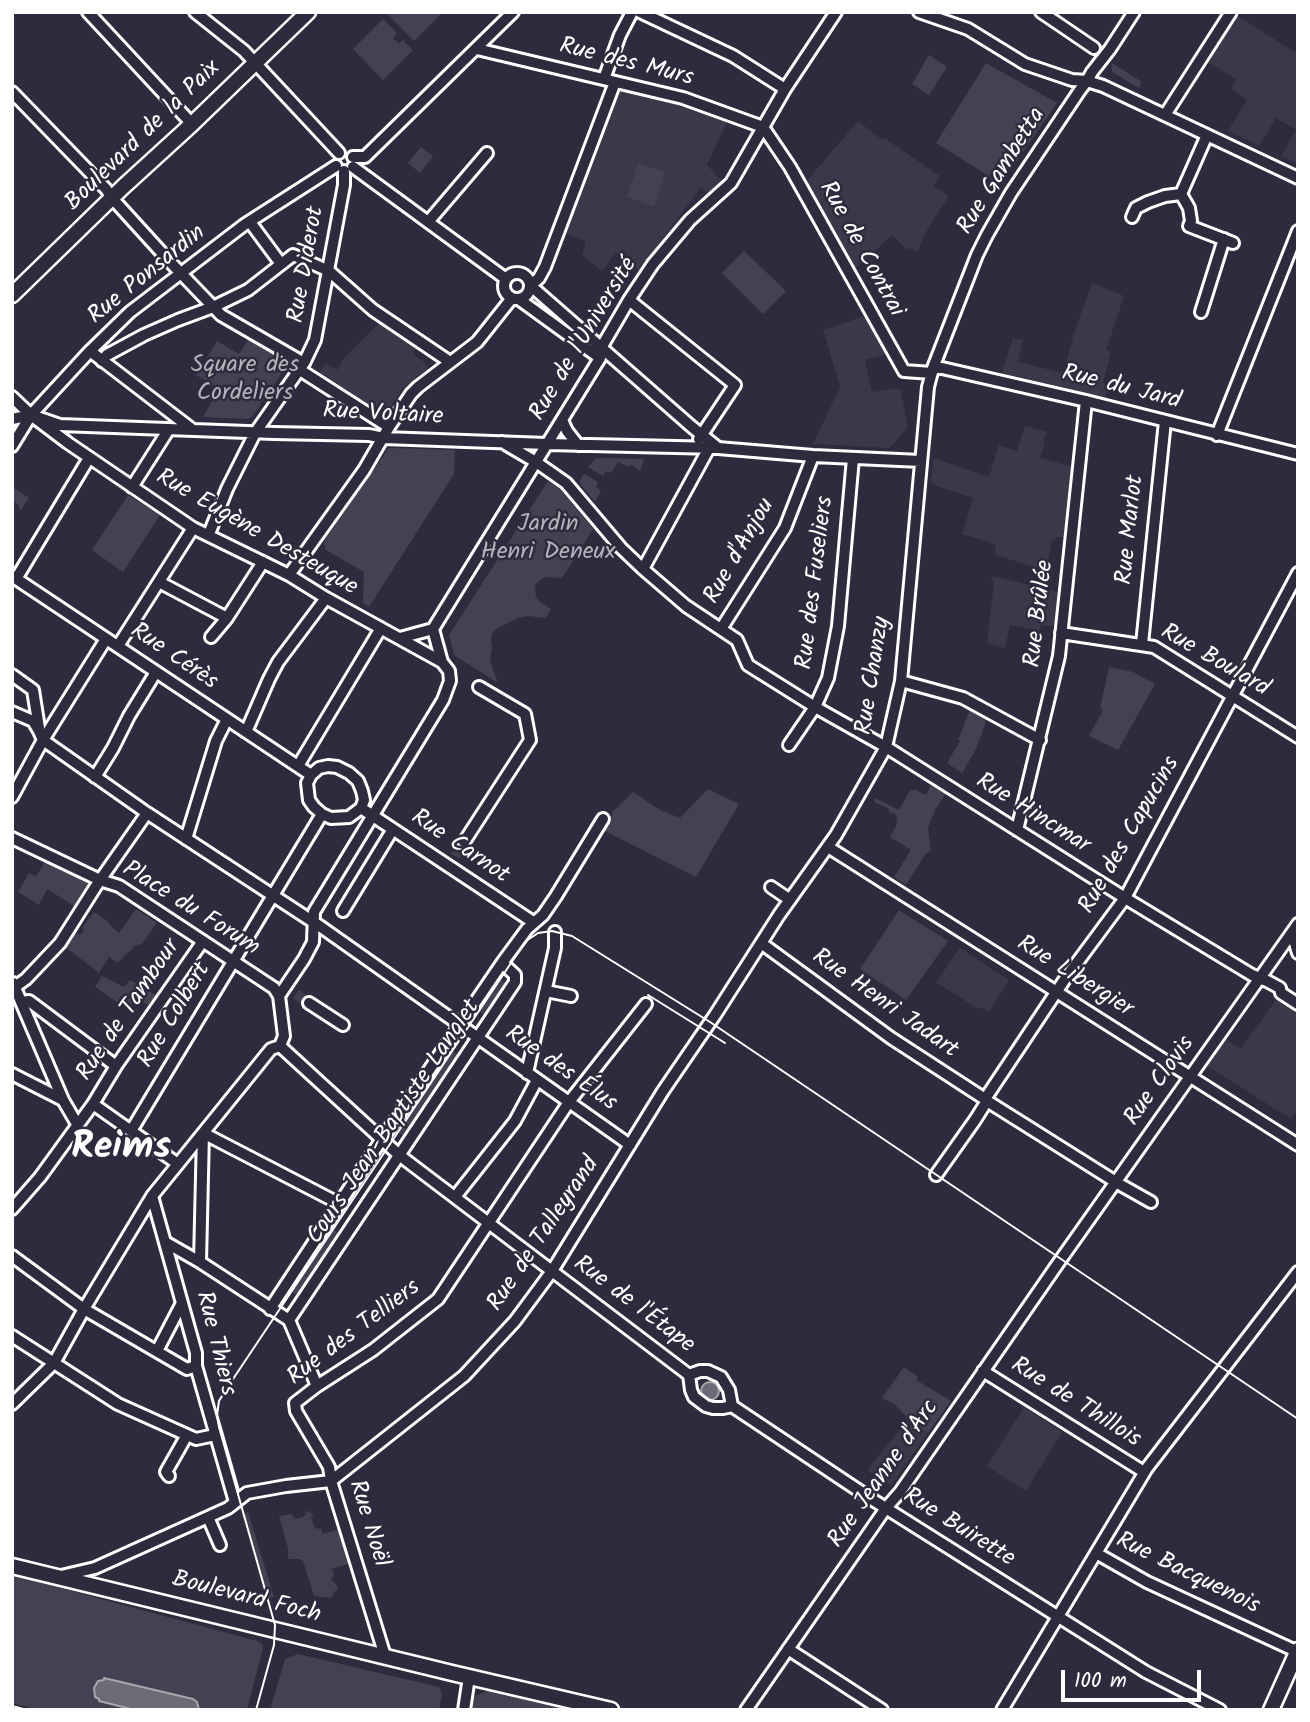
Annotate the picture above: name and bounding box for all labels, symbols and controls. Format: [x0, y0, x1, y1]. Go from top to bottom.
street label: Rue des Murs [556, 33, 696, 95]
street label: Boulevard de la Paix [60, 56, 228, 218]
street label: Rue Gambetta [953, 103, 1053, 241]
street label: Rue de Contrai [811, 177, 909, 323]
street label: Rue Diderot [284, 204, 332, 326]
street label: Rue Ponsardin [84, 220, 212, 332]
street label: Rue de l'Université [525, 253, 645, 427]
park label: Square des Cordeliers [191, 353, 299, 409]
street label: Rue du Jard [1059, 360, 1183, 418]
street label: Rue Voltaire [322, 398, 444, 434]
street label: Rue Eugène Desteuque [150, 464, 362, 604]
street label: Rue Marlot [1112, 474, 1152, 586]
street label: Rue d'Anjou [699, 494, 783, 610]
street label: Rue des Fuseliers [792, 495, 842, 671]
park label: Jardin Henri Deneux [481, 512, 615, 568]
street label: Rue Brûlée [1020, 559, 1062, 669]
street label: Rue Chanzy [851, 615, 899, 737]
street label: Rue Cérès [124, 618, 222, 698]
street label: Rue Boulard [1155, 619, 1273, 705]
street label: Rue des Capucins [1074, 752, 1188, 920]
street label: Rue Hincmar [969, 768, 1095, 862]
street label: Rue Carnot [404, 805, 514, 891]
street label: Place du Forum [116, 856, 264, 964]
street label: Rue Libergier [1010, 931, 1138, 1025]
street label: Rue de Tambour [72, 935, 188, 1087]
street label: Rue Henri Jadart [805, 944, 963, 1066]
street label: Rue Colbert [133, 958, 219, 1074]
street label: Cours Jean-Baptiste Langlet [302, 995, 488, 1251]
street label: Rue des Élus [498, 1021, 622, 1119]
street label: Rue Clovis [1120, 1031, 1202, 1133]
district label: Reims [71, 1128, 171, 1174]
street label: Rue de Talleyrand [483, 1152, 607, 1318]
street label: Rue de l'Étape [567, 1251, 699, 1361]
street label: Rue des Telliers [283, 1275, 427, 1393]
street label: Rue Thiers [187, 1289, 241, 1399]
street label: Rue de Thillois [1004, 1352, 1146, 1456]
street label: Rue Jeanne d'Arc [823, 1395, 947, 1555]
street label: Rue Noël [340, 1477, 394, 1571]
street label: Rue Buirette [897, 1483, 1019, 1575]
street label: Rue Bacquenois [1110, 1528, 1264, 1622]
street label: Boulevard Foch [169, 1567, 323, 1631]
scale bar [1065, 1656, 1205, 1700]
text: 100 m [1074, 1665, 1127, 1698]

